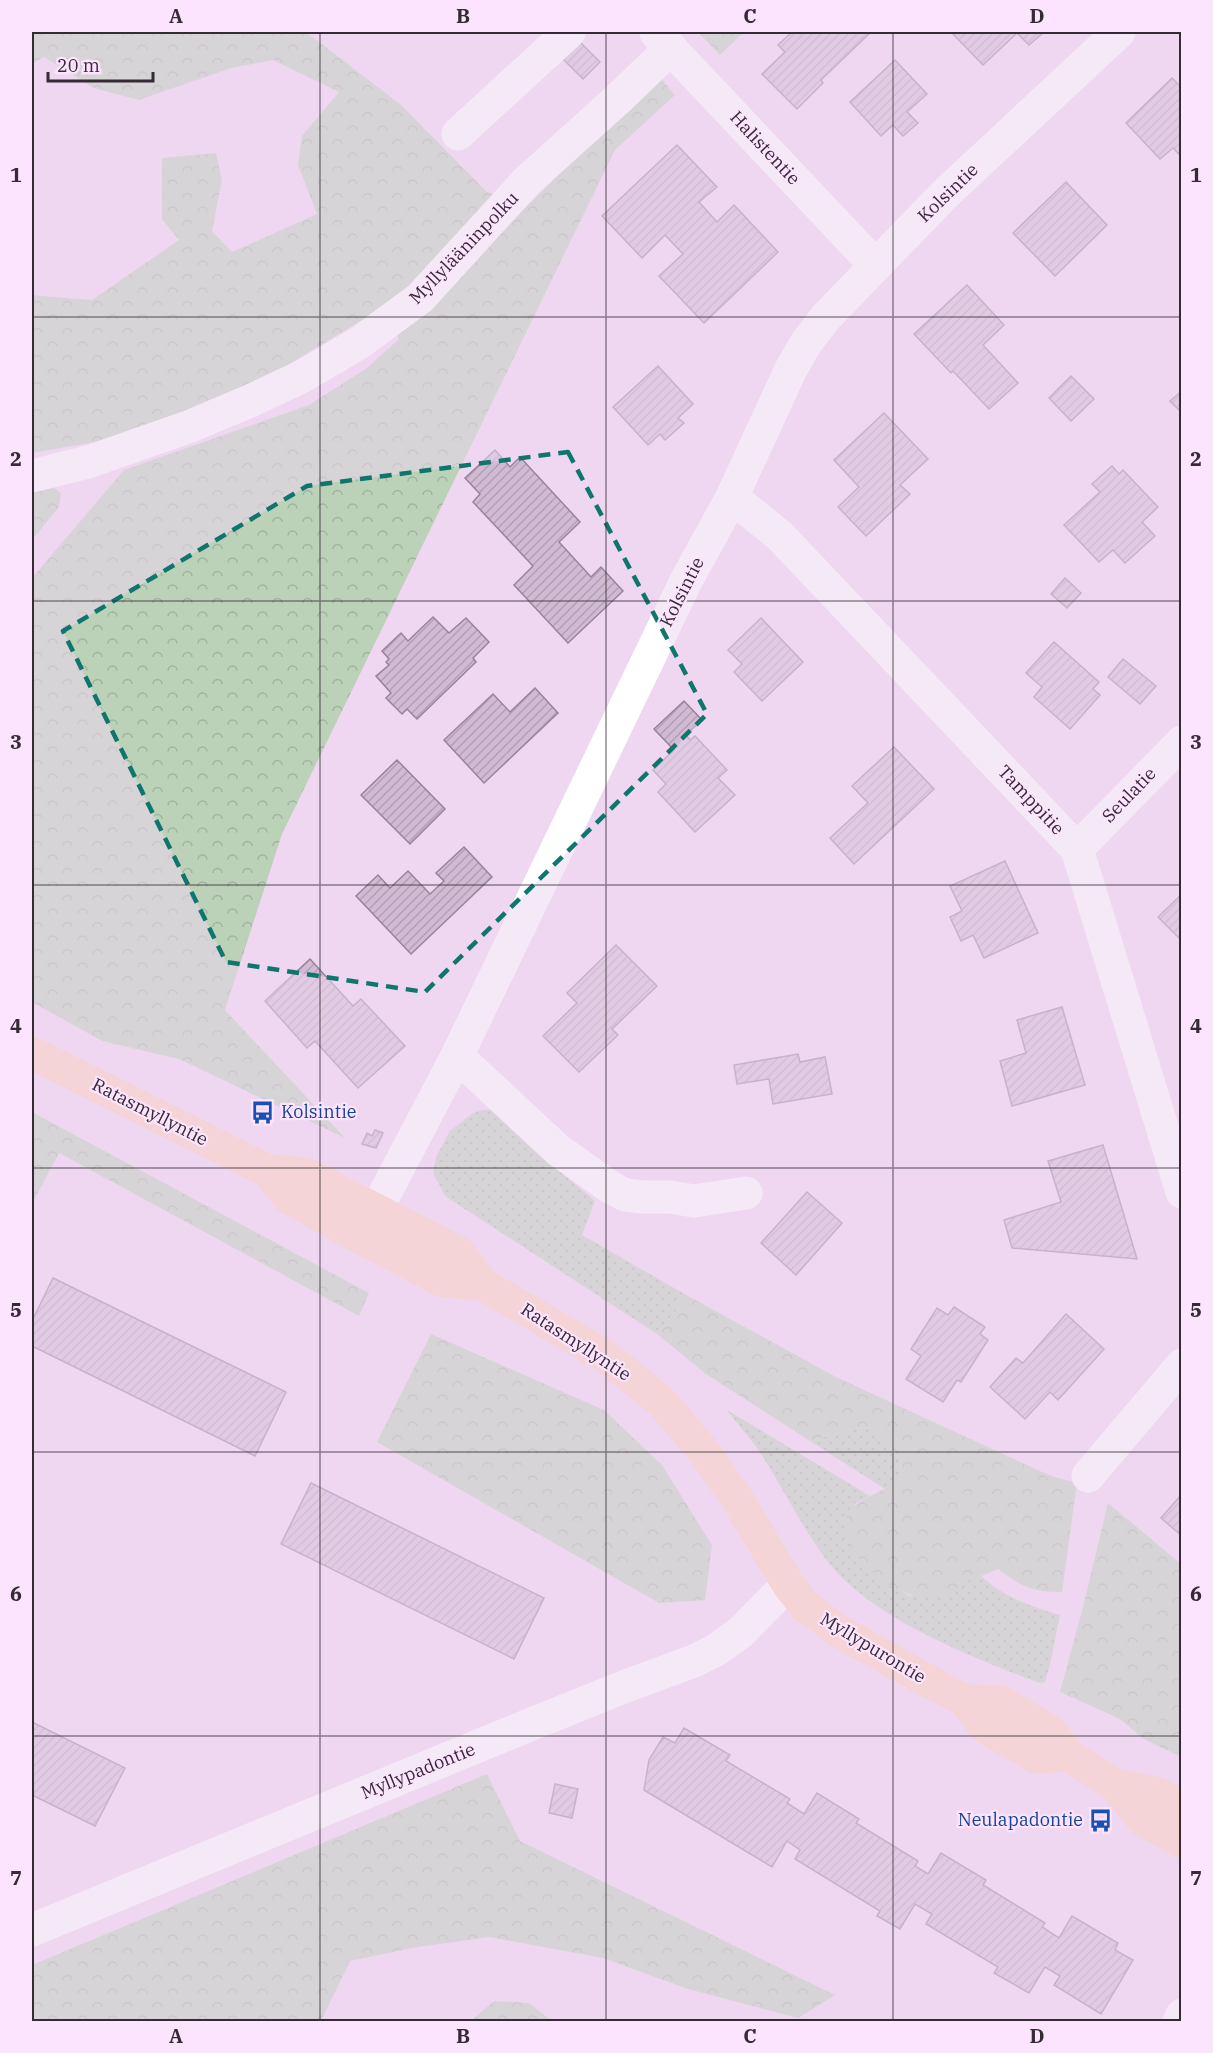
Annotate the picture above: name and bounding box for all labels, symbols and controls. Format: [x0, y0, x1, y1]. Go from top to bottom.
text: A [169, 2, 183, 29]
text: B [456, 2, 470, 29]
text: C [743, 2, 757, 29]
text: D [1029, 2, 1045, 29]
scale bar [48, 45, 153, 83]
text: 20 m [57, 54, 100, 77]
street label: Halistentie [725, 106, 805, 189]
street label: Kolsintie [913, 158, 983, 227]
text: 1 [10, 161, 22, 188]
text: 1 [1190, 161, 1202, 188]
street label: Myllylääninpolku [404, 187, 523, 309]
text: 2 [10, 445, 22, 472]
text: 2 [1190, 445, 1202, 472]
street label: Kolsintie [654, 553, 709, 631]
text: 3 [10, 728, 22, 755]
text: 3 [1190, 728, 1202, 755]
street label: Tamppitie [993, 760, 1070, 839]
street label: Seulatie [1097, 762, 1161, 827]
text: 4 [10, 1012, 22, 1039]
text: 4 [1190, 1012, 1202, 1039]
street label: Ratasmyllyntie [89, 1073, 212, 1151]
bus stop icon: Kolsintie [250, 1099, 276, 1125]
place label: Kolsintie [281, 1100, 356, 1123]
text: 5 [10, 1296, 22, 1323]
text: 5 [1190, 1296, 1202, 1323]
street label: Ratasmyllyntie [517, 1297, 636, 1386]
text: 6 [10, 1580, 22, 1607]
text: 6 [1190, 1580, 1202, 1607]
street label: Myllypurontie [816, 1607, 930, 1688]
street label: Myllypadontie [357, 1737, 478, 1804]
bus stop icon: Neulapadontie [1088, 1807, 1114, 1833]
place label: Neulapadontie [958, 1808, 1083, 1831]
text: 7 [10, 1864, 22, 1891]
text: 7 [1190, 1864, 1202, 1891]
text: A [169, 2022, 183, 2049]
text: B [456, 2022, 470, 2049]
text: C [743, 2022, 757, 2049]
text: D [1029, 2022, 1045, 2049]

